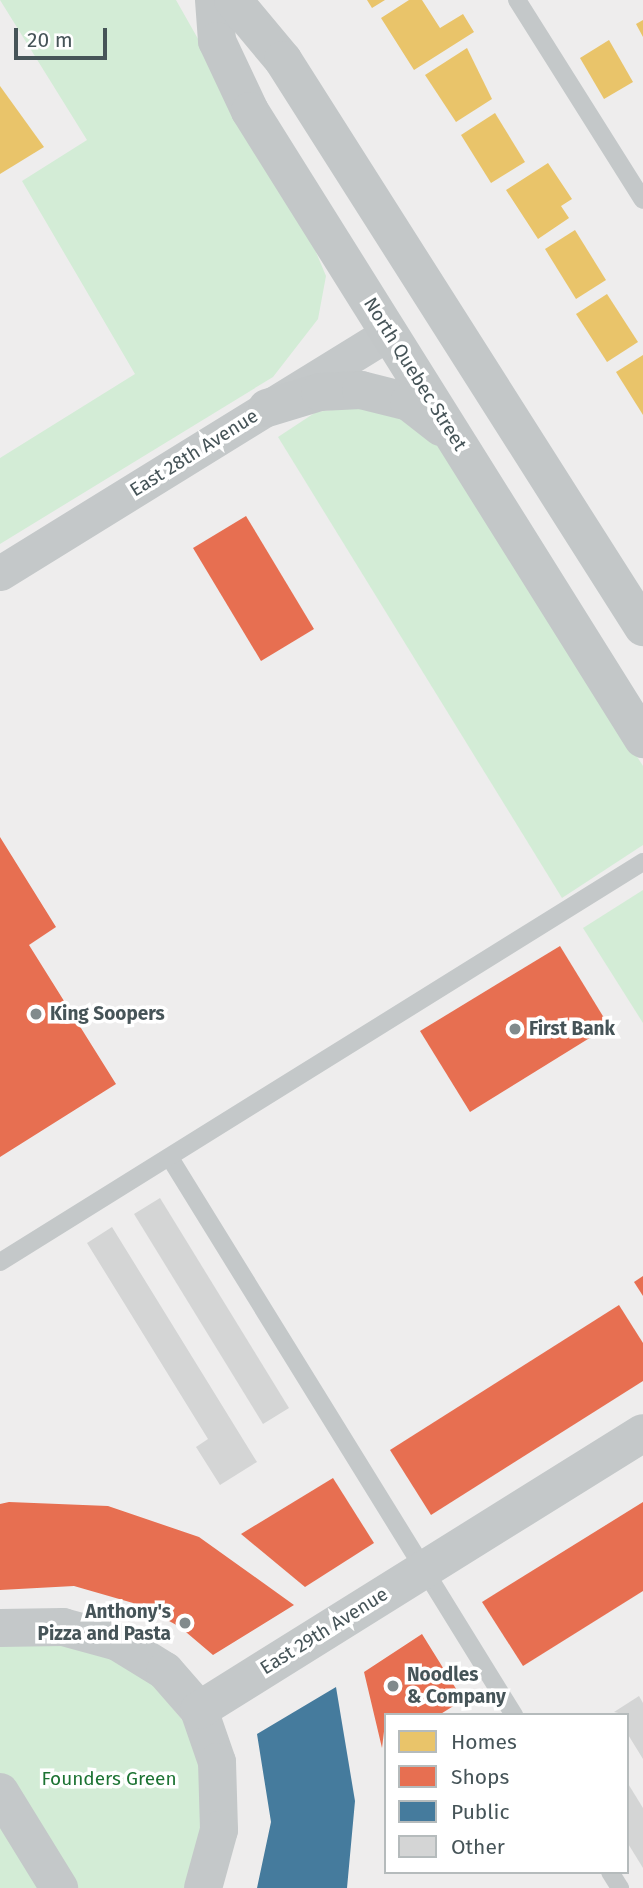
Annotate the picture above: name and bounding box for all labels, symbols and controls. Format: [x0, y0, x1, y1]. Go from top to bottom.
scale bar [18, 14, 110, 58]
text: 20 m [27, 27, 73, 53]
street label: North Quebec Street [359, 293, 471, 455]
street label: East 28th Avenue [126, 404, 262, 502]
place label: King Soopers [50, 1003, 165, 1025]
marker: King Soopers [28, 1006, 44, 1022]
place label: First Bank [529, 1018, 615, 1040]
marker: First Bank [507, 1021, 523, 1037]
street label: East 29th Avenue [256, 1583, 392, 1679]
place label: Anthony's Pizza and Pasta [38, 1601, 171, 1645]
marker: Anthony's Pizza and Pasta [177, 1615, 193, 1631]
place label: Noodles & Company [407, 1664, 506, 1708]
marker: Noodles & Company [385, 1678, 401, 1694]
legend [384, 1713, 629, 1874]
text: Homes [451, 1729, 517, 1755]
text: Shops [451, 1764, 509, 1790]
park label: Founders Green [41, 1768, 177, 1790]
text: Public [451, 1799, 509, 1825]
text: Other [451, 1834, 505, 1860]

